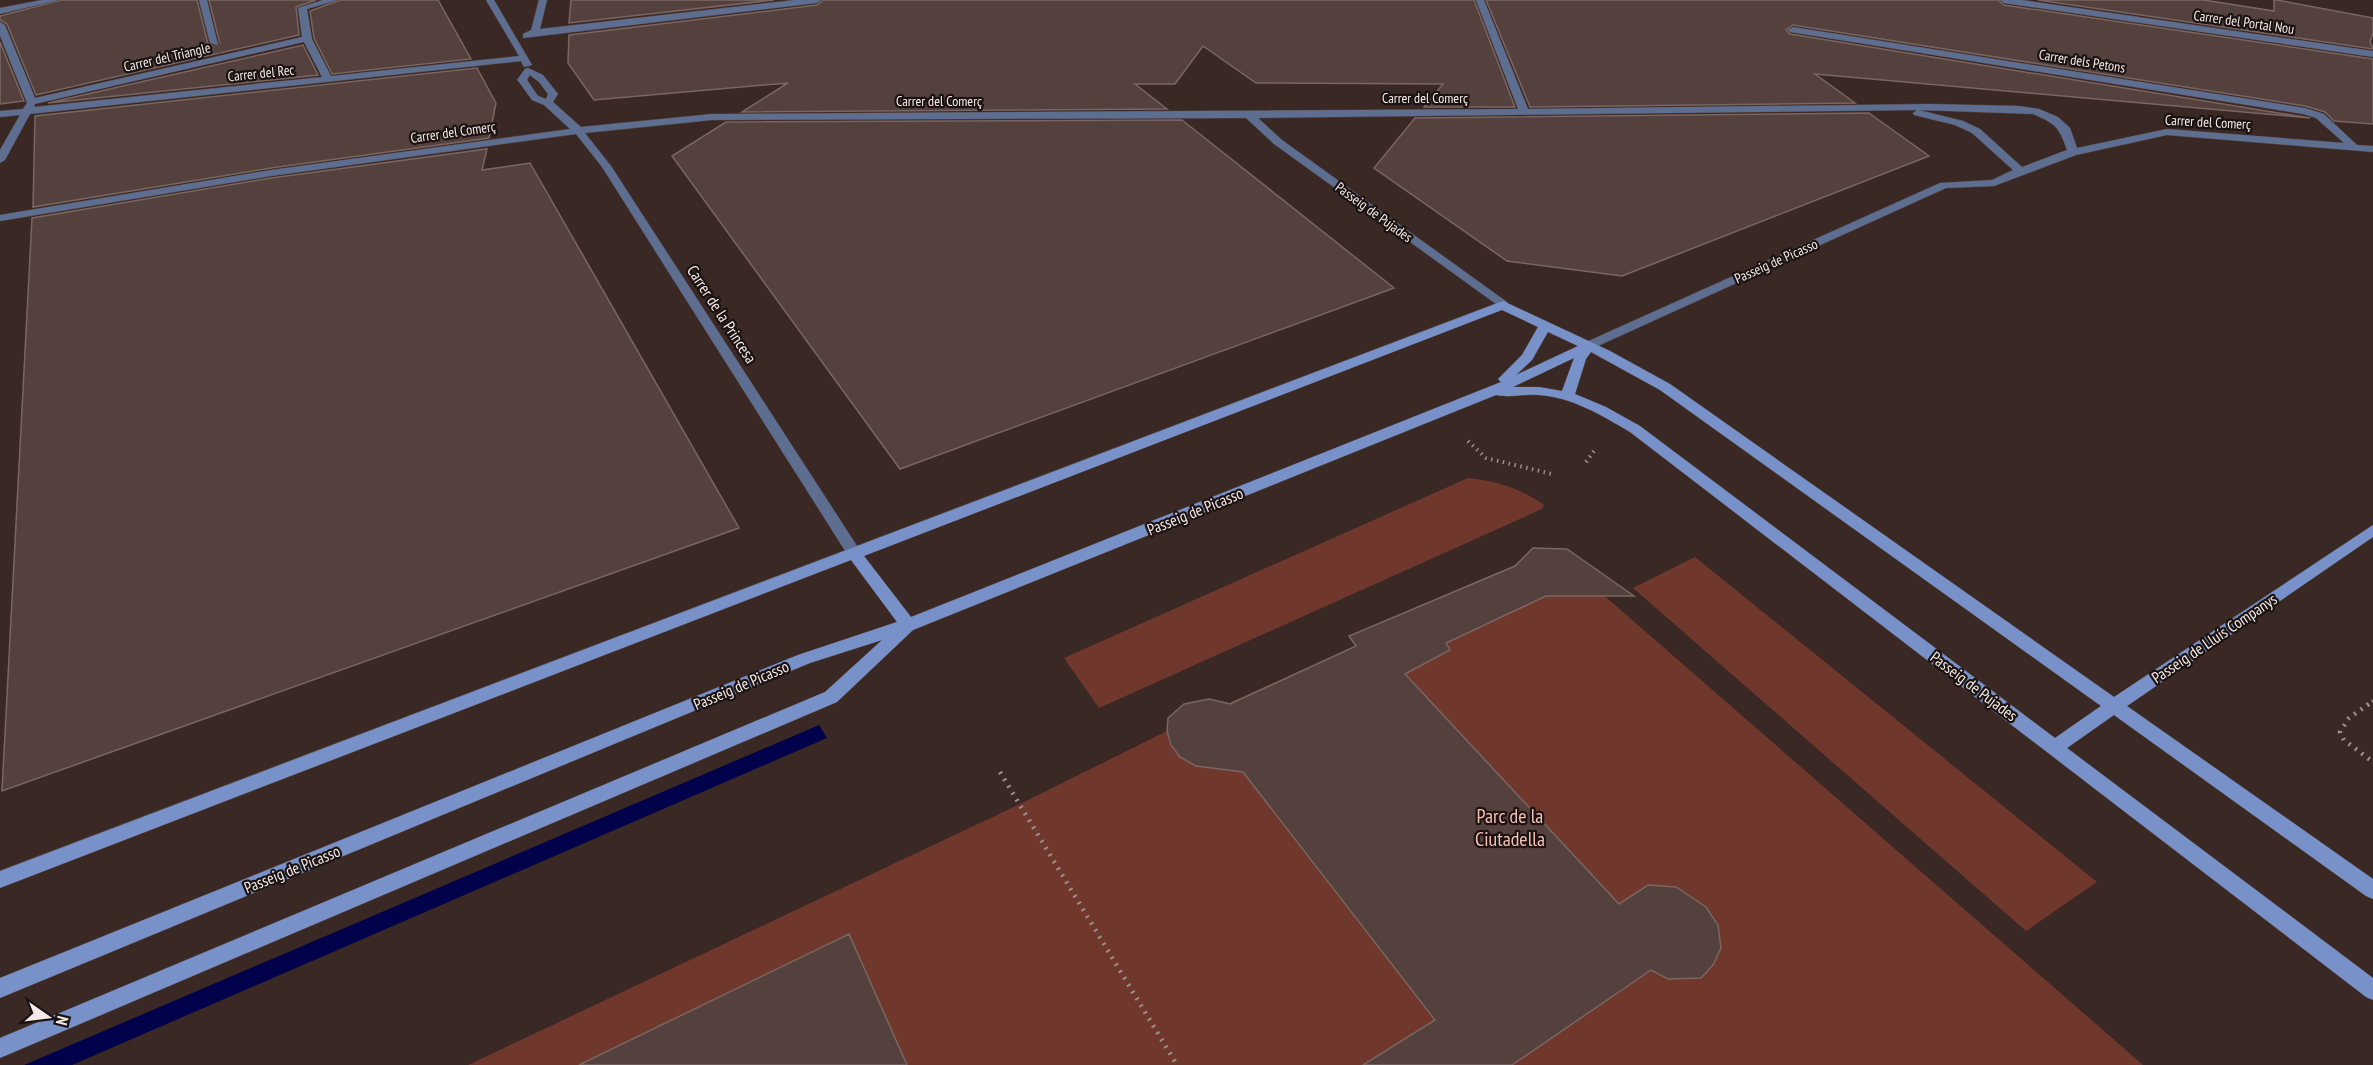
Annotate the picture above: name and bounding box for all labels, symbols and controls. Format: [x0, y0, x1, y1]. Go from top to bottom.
street label: Carrer del Portal Nou [2192, 6, 2296, 38]
street label: Carrer del Triangle [122, 38, 212, 76]
street label: Carrer dels Petons [2038, 45, 2127, 77]
street label: Carrer del Rec [227, 61, 295, 85]
street label: Carrer del Comerç [1382, 89, 1468, 107]
street label: Carrer del Comerç [896, 92, 982, 110]
street label: Carrer del Comerç [2165, 111, 2251, 133]
street label: Carrer del Comerç [409, 117, 497, 147]
street label: Passeig de Pujades [1332, 178, 1416, 246]
street label: Passeig de Picasso [1732, 235, 1820, 287]
street label: Carrer de la Princesa [683, 261, 761, 367]
street label: Passeig de Picasso [1144, 483, 1246, 539]
street label: Passeig de Lluís Companys [2148, 589, 2280, 687]
street label: Passeig de Pujades [1927, 647, 2021, 725]
street label: Passeig de Picasso [690, 656, 792, 714]
park label: Parc de la Ciutadella [1475, 803, 1545, 852]
street label: Passeig de Picasso [241, 841, 343, 897]
north arrow [18, 987, 78, 1047]
text: N [52, 1014, 73, 1027]

